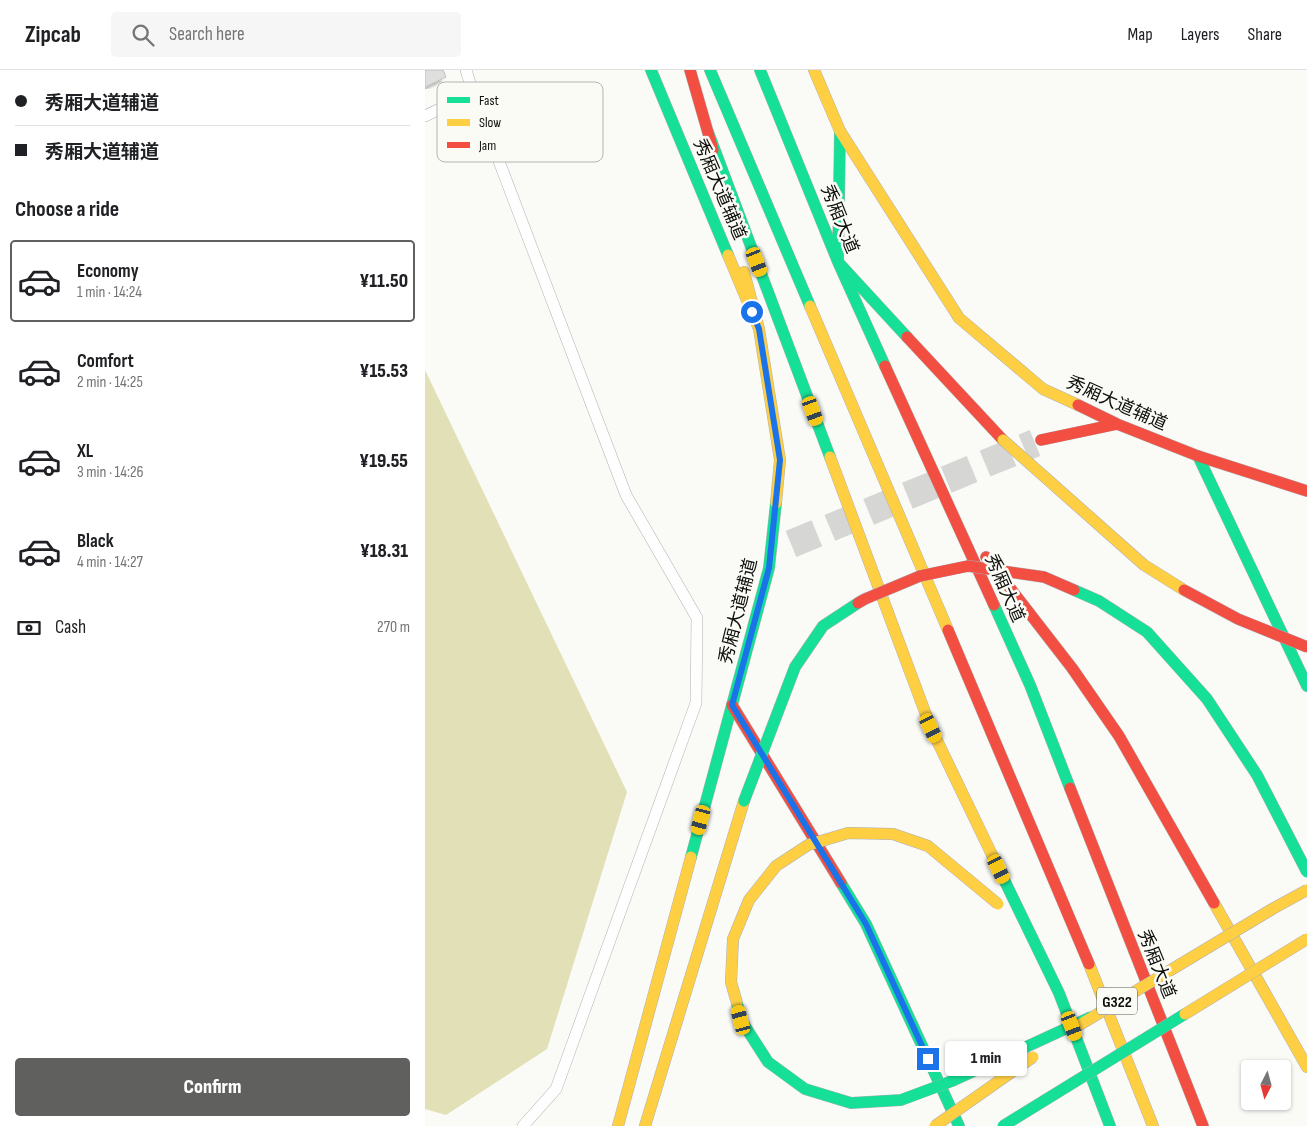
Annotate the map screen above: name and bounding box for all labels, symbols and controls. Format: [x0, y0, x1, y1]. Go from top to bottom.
search box [111, 12, 461, 57]
text: Zipcab [25, 20, 81, 49]
icon: search [129, 21, 157, 49]
text: Search here [169, 23, 245, 46]
text: Map [1128, 24, 1153, 45]
text: Layers [1181, 24, 1220, 45]
text: Share [1248, 24, 1282, 45]
legend [437, 82, 603, 162]
text: 秀厢大道辅道 [45, 92, 159, 115]
text: Fast [479, 92, 499, 109]
text: Slow [479, 114, 501, 131]
street label: 秀厢大道辅道 [689, 135, 750, 243]
text: Jam [478, 137, 496, 154]
text: 秀厢大道辅道 [45, 141, 159, 164]
street label: 秀厢大道 [816, 182, 863, 256]
text: Choose a ride [15, 196, 119, 223]
car [744, 245, 769, 279]
icon: car [17, 259, 62, 304]
text: Economy [77, 260, 139, 283]
text: ¥11.50 [359, 270, 408, 293]
text: 1 min · 14:24 [77, 283, 142, 302]
route start [741, 301, 763, 323]
icon: car [17, 349, 62, 394]
text: Comfort [77, 350, 134, 373]
text: ¥15.53 [360, 360, 408, 383]
street label: 秀厢大道辅道 [1063, 372, 1170, 435]
text: 2 min · 14:25 [77, 373, 143, 392]
car [800, 394, 825, 428]
icon: car [17, 439, 62, 484]
text: XL [77, 440, 93, 463]
text: ¥19.55 [359, 450, 408, 473]
text: 3 min · 14:26 [77, 463, 144, 482]
icon: car [17, 529, 62, 574]
text: Black [77, 530, 114, 553]
text: ¥18.31 [360, 540, 408, 563]
street label: 秀厢大道 [980, 551, 1029, 625]
text: 4 min · 14:27 [77, 553, 143, 572]
street label: 秀厢大道辅道 [715, 556, 762, 666]
icon: cash [15, 614, 43, 642]
text: Cash [55, 616, 86, 639]
text: 270 m [377, 618, 410, 637]
car [917, 711, 944, 745]
car [689, 804, 712, 836]
car [985, 852, 1012, 886]
street label: 秀厢大道 [1133, 927, 1180, 1001]
road number: G322 [1097, 988, 1137, 1014]
car [729, 1004, 752, 1036]
car [1059, 1009, 1084, 1043]
callout: 1 min [945, 1042, 1028, 1076]
route end [917, 1048, 939, 1070]
text: 1 min [971, 1049, 1001, 1068]
button: Confirm [15, 1058, 410, 1116]
north arrow [1241, 1060, 1291, 1110]
map controls [1241, 1060, 1291, 1110]

